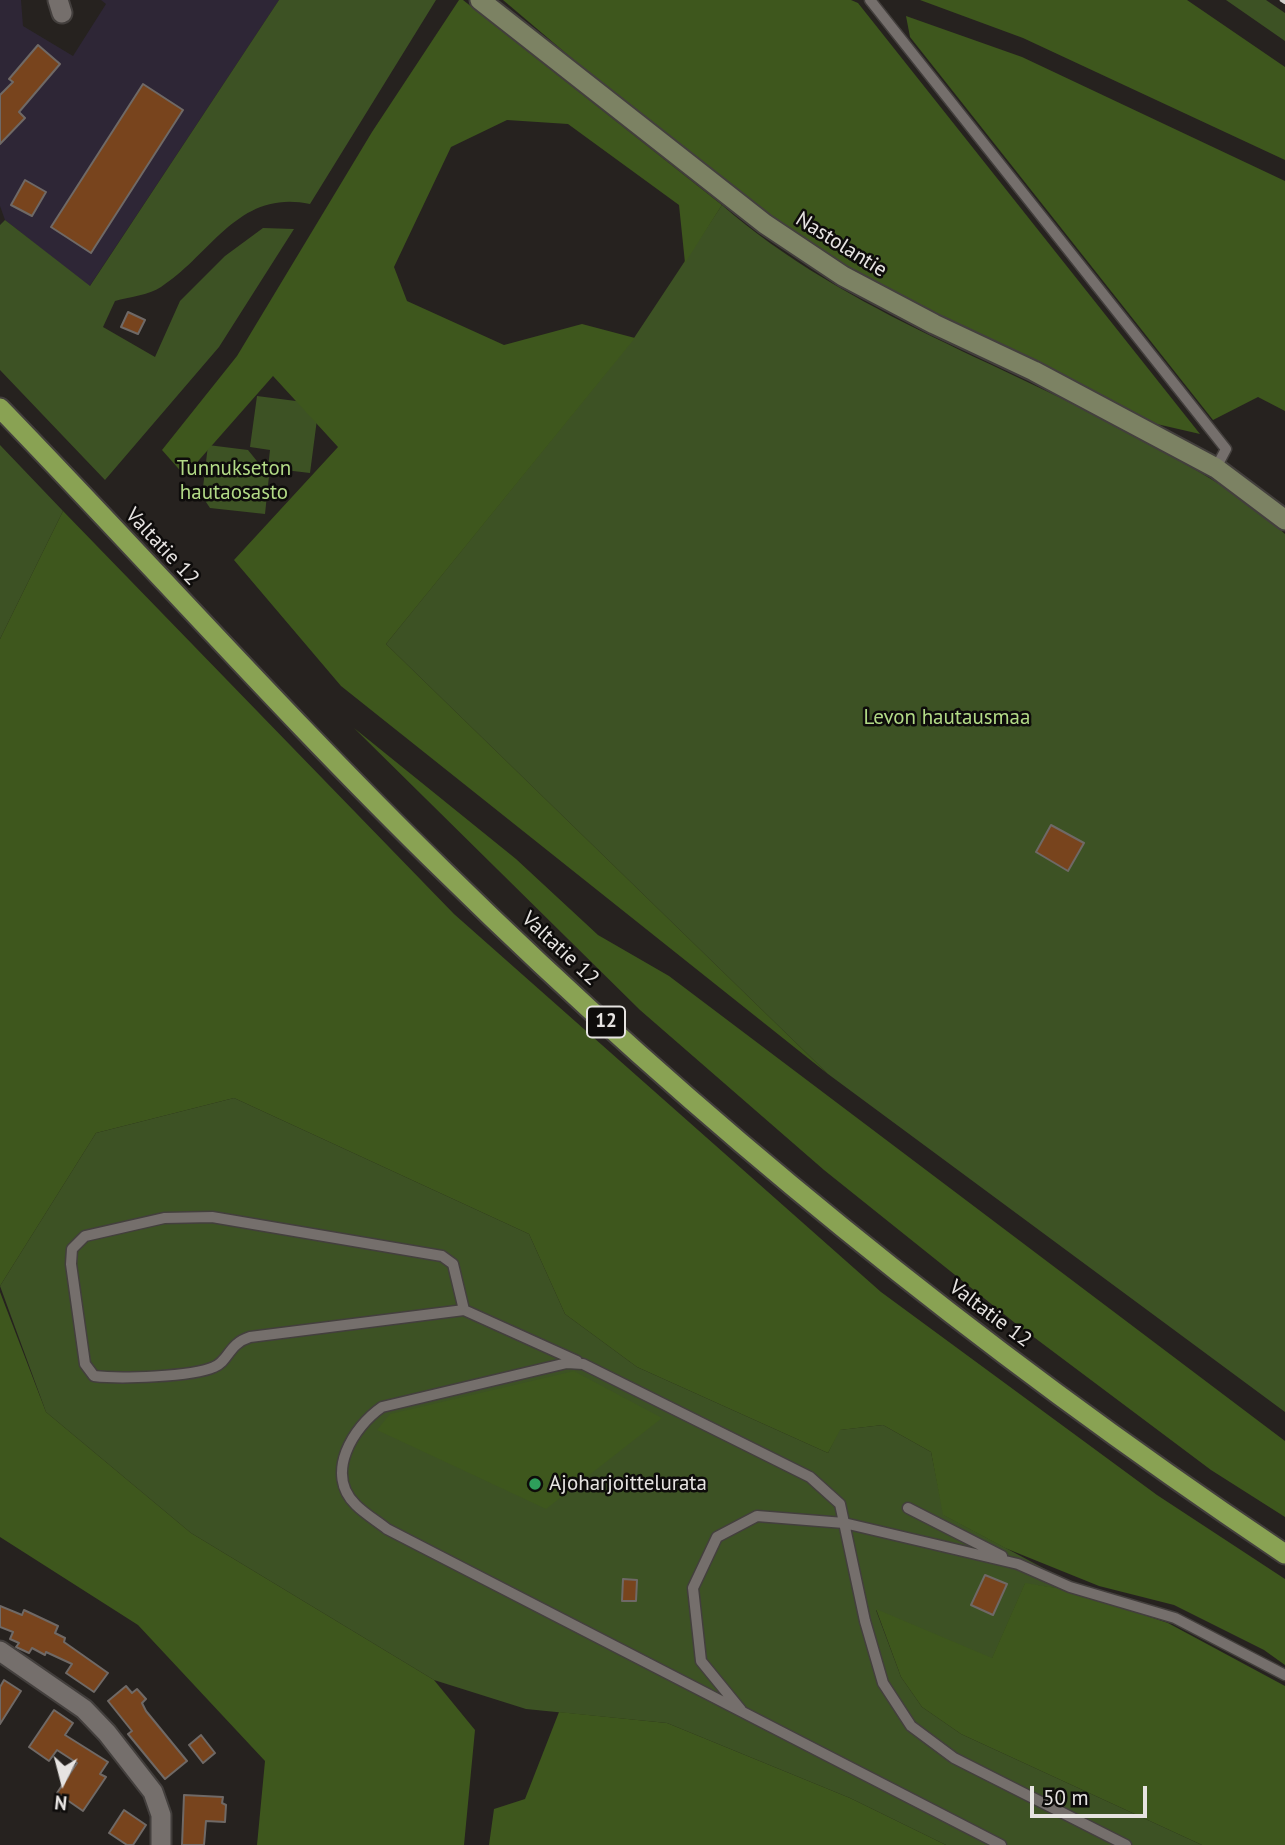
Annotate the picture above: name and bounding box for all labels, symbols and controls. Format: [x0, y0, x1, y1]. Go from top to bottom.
street label: Nastolantie [791, 207, 891, 283]
park label: Tunnukseton hautaosasto [177, 456, 291, 506]
street label: Valtatie 12 [120, 503, 204, 591]
park label: Levon hautausmaa [864, 705, 1030, 731]
street label: Valtatie 12 [516, 907, 604, 991]
road number: 12 [587, 1006, 625, 1038]
street label: Valtatie 12 [944, 1275, 1036, 1353]
place label: Ajoharjoittelurata [549, 1471, 707, 1497]
marker: Ajoharjoittelurata [527, 1476, 543, 1492]
north arrow [28, 1747, 98, 1817]
scale bar [1033, 1772, 1150, 1816]
text: 50 m [1043, 1784, 1089, 1811]
text: N [53, 1790, 68, 1815]

